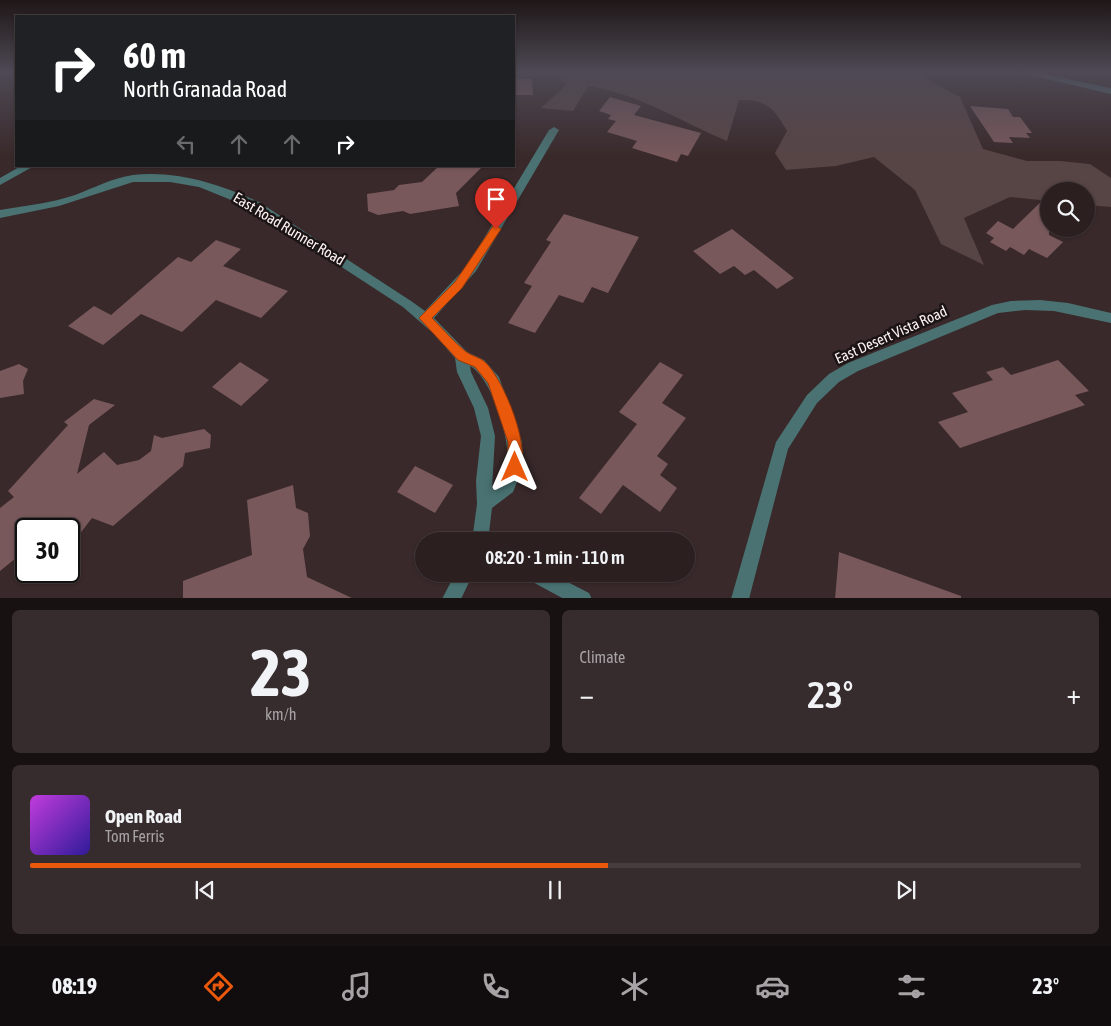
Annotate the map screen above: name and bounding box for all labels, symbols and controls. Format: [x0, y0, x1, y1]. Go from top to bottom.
icon: right [40, 35, 105, 100]
text: 60 m [123, 35, 186, 75]
text: North Granada Road [123, 76, 287, 102]
icon: left [172, 130, 200, 158]
icon: ahead [225, 130, 253, 158]
icon: ahead [278, 130, 306, 158]
icon: right [331, 130, 359, 158]
pin [475, 178, 517, 229]
map controls [1040, 182, 1095, 237]
button: search [1040, 182, 1095, 237]
icon: arrive [482, 185, 510, 213]
street label: East Road Runner Road [230, 189, 348, 269]
street label: East Desert Vista Road [832, 302, 950, 367]
position arrow [488, 440, 540, 492]
speed limit sign: 30 [15, 518, 80, 583]
text: 08:20 · 1 min · 110 m [485, 546, 625, 568]
text: 23 [250, 635, 311, 710]
text: Climate [580, 648, 625, 666]
text: 23° [807, 673, 853, 716]
text: − [580, 678, 594, 710]
text: + [1066, 678, 1081, 710]
text: km/h [265, 705, 297, 723]
text: Open Road [105, 805, 182, 827]
text: Tom Ferris [105, 827, 164, 845]
icon: previous [191, 876, 219, 904]
icon: pause [541, 876, 569, 904]
icon: next [892, 876, 920, 904]
icon: directions [201, 969, 236, 1004]
icon: music [339, 969, 374, 1004]
icon: phone [478, 969, 513, 1004]
icon: climate [617, 969, 652, 1004]
icon: car [755, 969, 790, 1004]
icon: filters [894, 969, 929, 1004]
text: 08:19 [52, 973, 97, 999]
text: 23° [1032, 973, 1059, 999]

